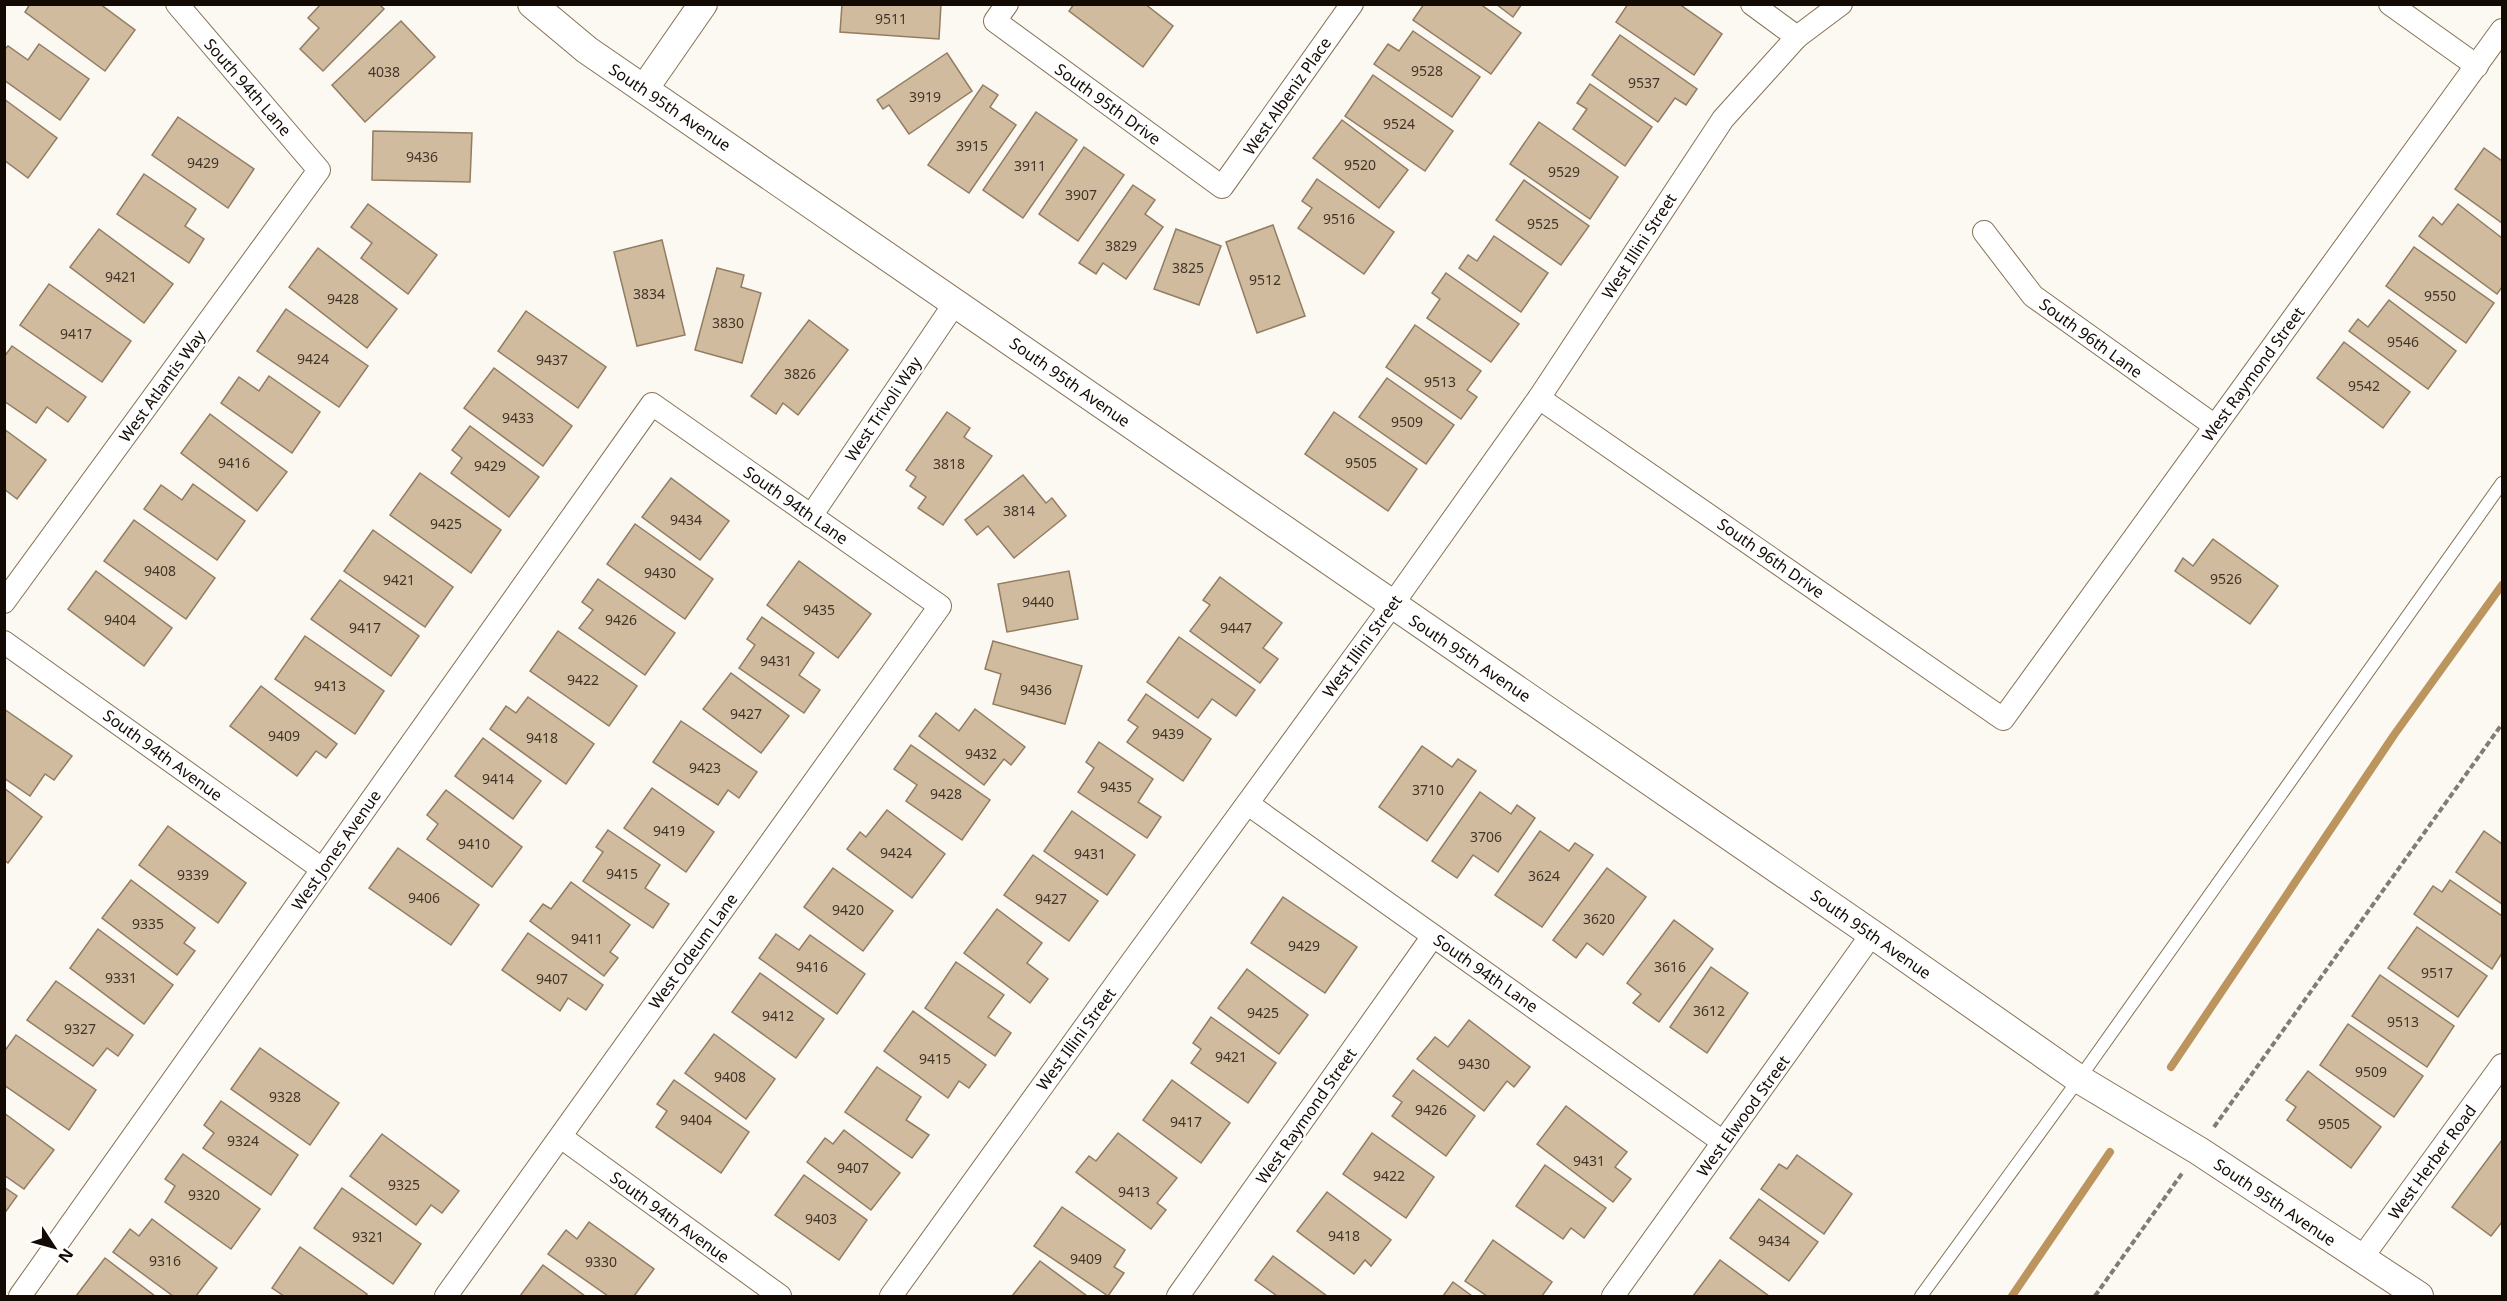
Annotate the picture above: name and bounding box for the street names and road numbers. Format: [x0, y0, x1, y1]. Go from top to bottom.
street label: West Albeniz Place [1238, 33, 1336, 159]
street label: South 94th Lane [199, 34, 297, 140]
street label: South 95th Avenue [605, 58, 735, 156]
street label: South 95th Drive [1051, 58, 1165, 150]
street label: West Illini Street [1597, 189, 1682, 303]
street label: South 96th Lane [2035, 293, 2147, 383]
street label: West Raymond Street [2197, 302, 2309, 446]
street label: West Atlantis Way [114, 325, 211, 447]
street label: South 95th Avenue [1005, 332, 1135, 432]
street label: West Trivoli Way [840, 352, 927, 466]
street label: South 94th Lane [739, 461, 853, 549]
street label: South 96th Drive [1713, 513, 1829, 603]
street label: West Illini Street [1317, 590, 1407, 702]
street label: South 95th Avenue [1405, 609, 1535, 707]
street label: South 94th Avenue [99, 704, 227, 806]
street label: West Jones Avenue [286, 785, 386, 915]
street label: South 95th Avenue [1806, 884, 1936, 984]
street label: West Odeum Lane [644, 889, 742, 1013]
street label: South 94th Lane [1429, 929, 1543, 1017]
street label: West Illini Street [1031, 983, 1121, 1095]
street label: West Raymond Street [1251, 1043, 1361, 1188]
street label: West Elwood Street [1692, 1051, 1795, 1181]
street label: West Herber Road [2383, 1100, 2481, 1224]
street label: South 95th Avenue [2210, 1153, 2340, 1251]
street label: South 94th Avenue [606, 1166, 734, 1268]

